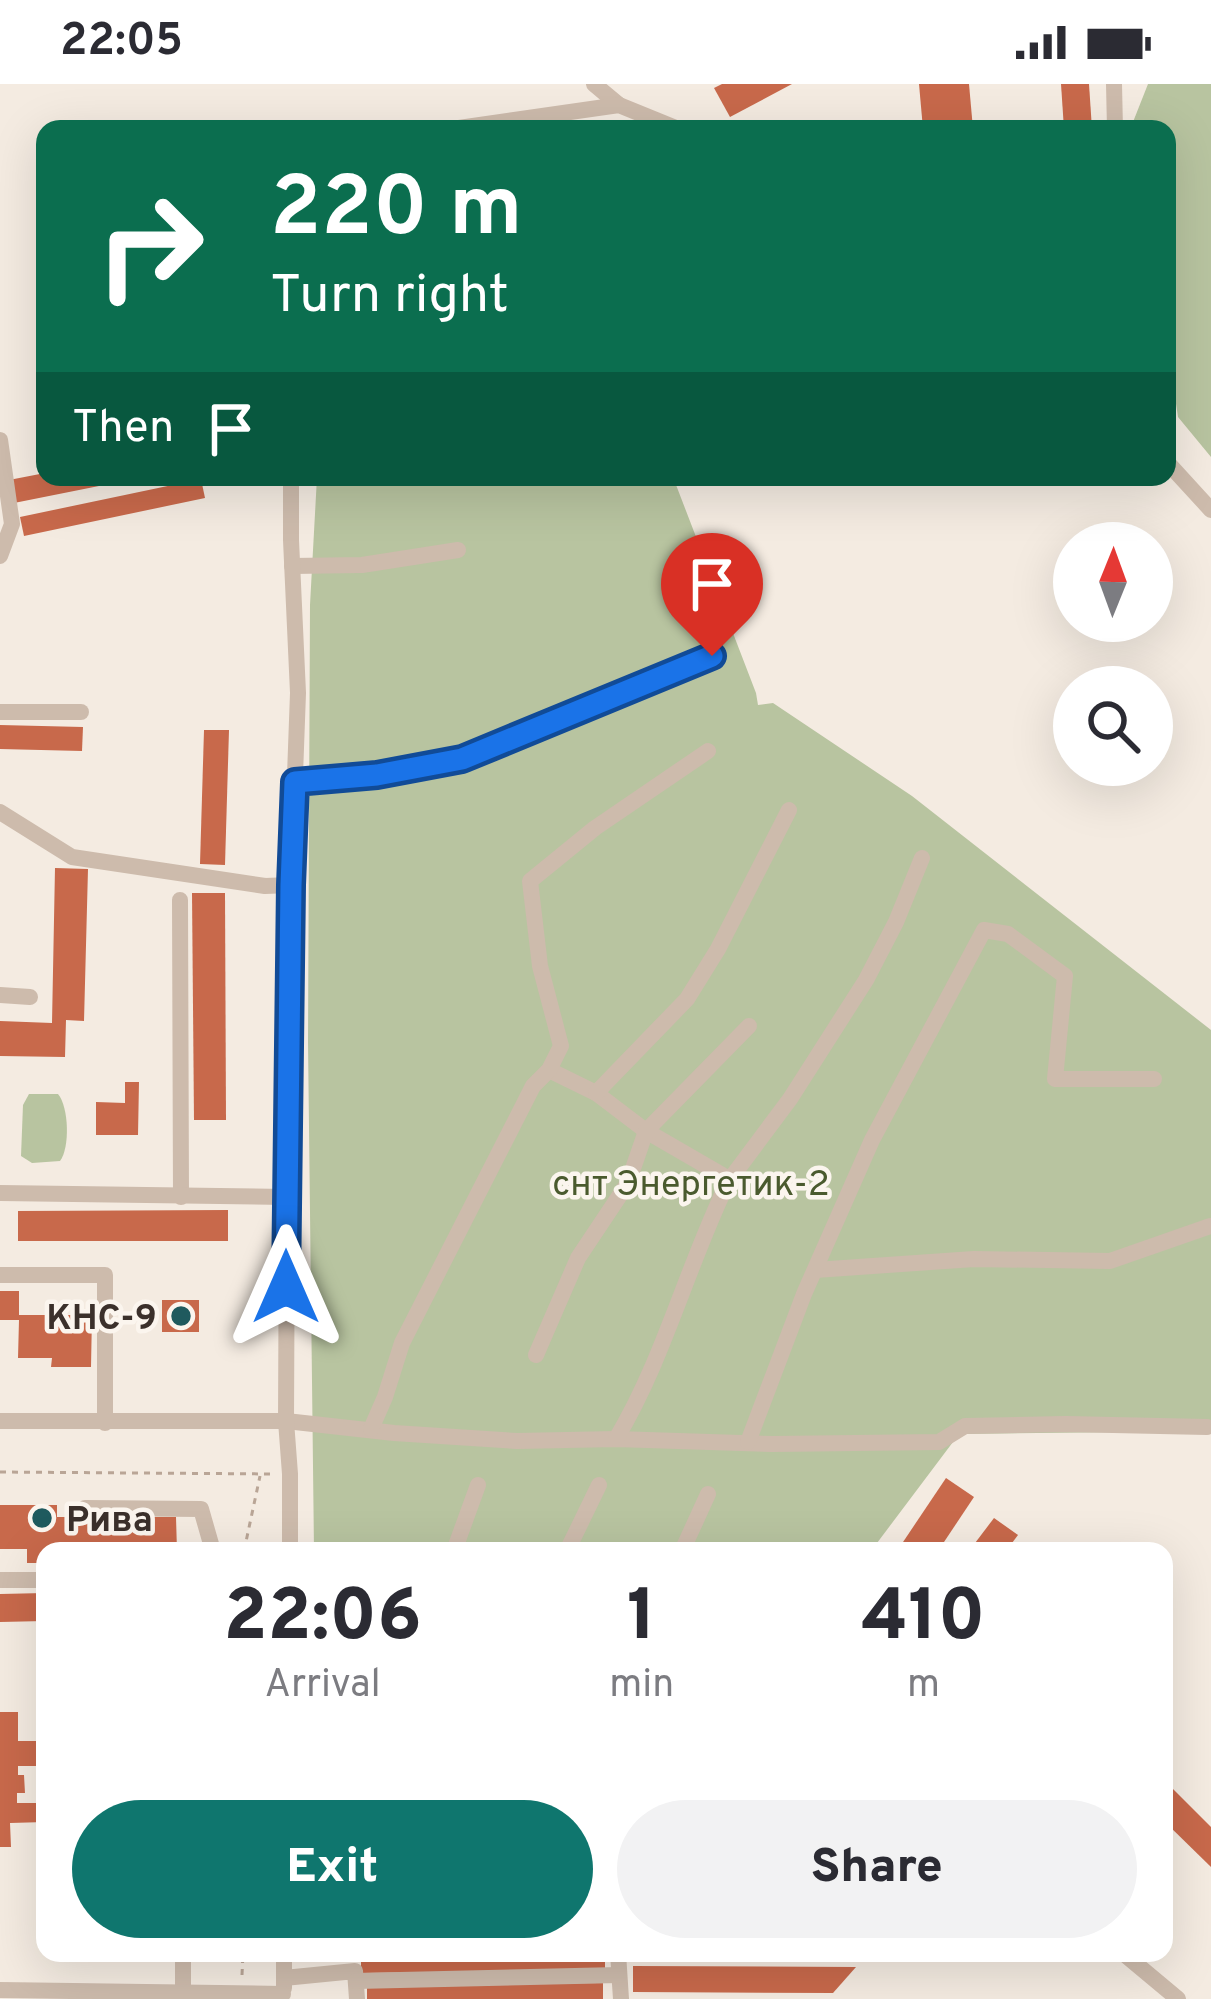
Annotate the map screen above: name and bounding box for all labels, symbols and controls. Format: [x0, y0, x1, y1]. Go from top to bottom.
text: 22:05 [60, 14, 183, 71]
text: 220 m [270, 159, 523, 265]
icon: right [72, 168, 228, 324]
text: Turn right [270, 263, 509, 332]
icon: arrive [198, 396, 264, 462]
text: Then [72, 401, 174, 458]
north arrow [1053, 522, 1173, 642]
map controls [1053, 522, 1173, 786]
pin [661, 533, 763, 656]
icon: arrive [679, 551, 745, 617]
button: search [1053, 666, 1173, 786]
park label: снт Энергетик-2 [552, 1163, 830, 1209]
position arrow [223, 1224, 349, 1350]
place label: КНС-9 [46, 1297, 157, 1343]
marker: КНС-9 [168, 1303, 194, 1329]
place label: Рива [66, 1499, 153, 1545]
marker: Рива [29, 1505, 55, 1531]
text: 22:06 [223, 1574, 422, 1666]
text: 1 [627, 1574, 656, 1666]
text: 410 [862, 1574, 986, 1666]
text: Arrival [264, 1662, 381, 1711]
text: min [609, 1662, 674, 1711]
text: m [907, 1662, 940, 1711]
button: Exit [72, 1800, 593, 1938]
button: Share [617, 1800, 1137, 1938]

